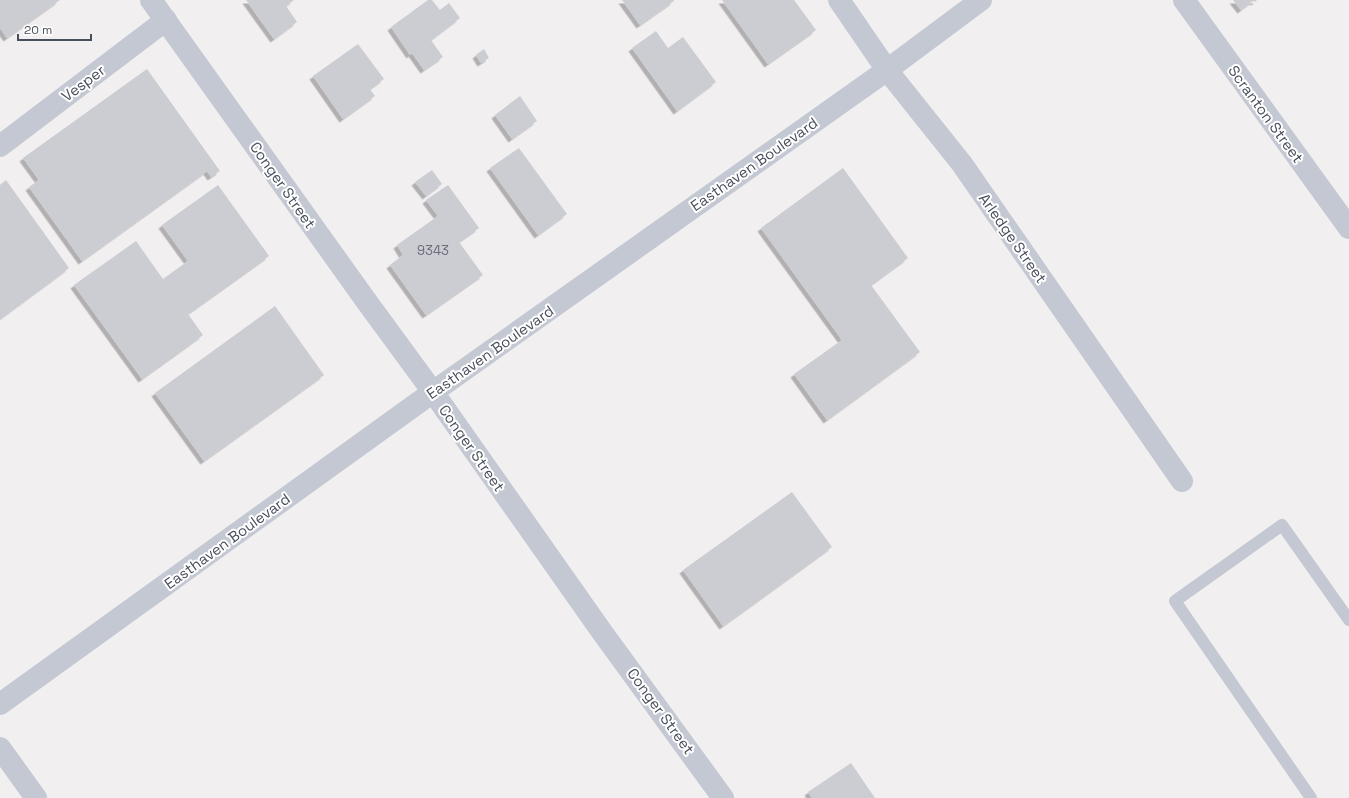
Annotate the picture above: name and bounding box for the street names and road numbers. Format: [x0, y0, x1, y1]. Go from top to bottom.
street label: Vesper [57, 60, 109, 106]
street label: Scranton Street [1224, 62, 1308, 167]
street label: Easthaven Boulevard [687, 113, 821, 215]
street label: Conger Street [246, 138, 320, 232]
street label: Arledge Street [975, 189, 1051, 287]
street label: Easthaven Boulevard [423, 301, 557, 403]
street label: Conger Street [435, 401, 509, 495]
street label: Easthaven Boulevard [160, 489, 294, 593]
street label: Conger Street [623, 664, 699, 758]

